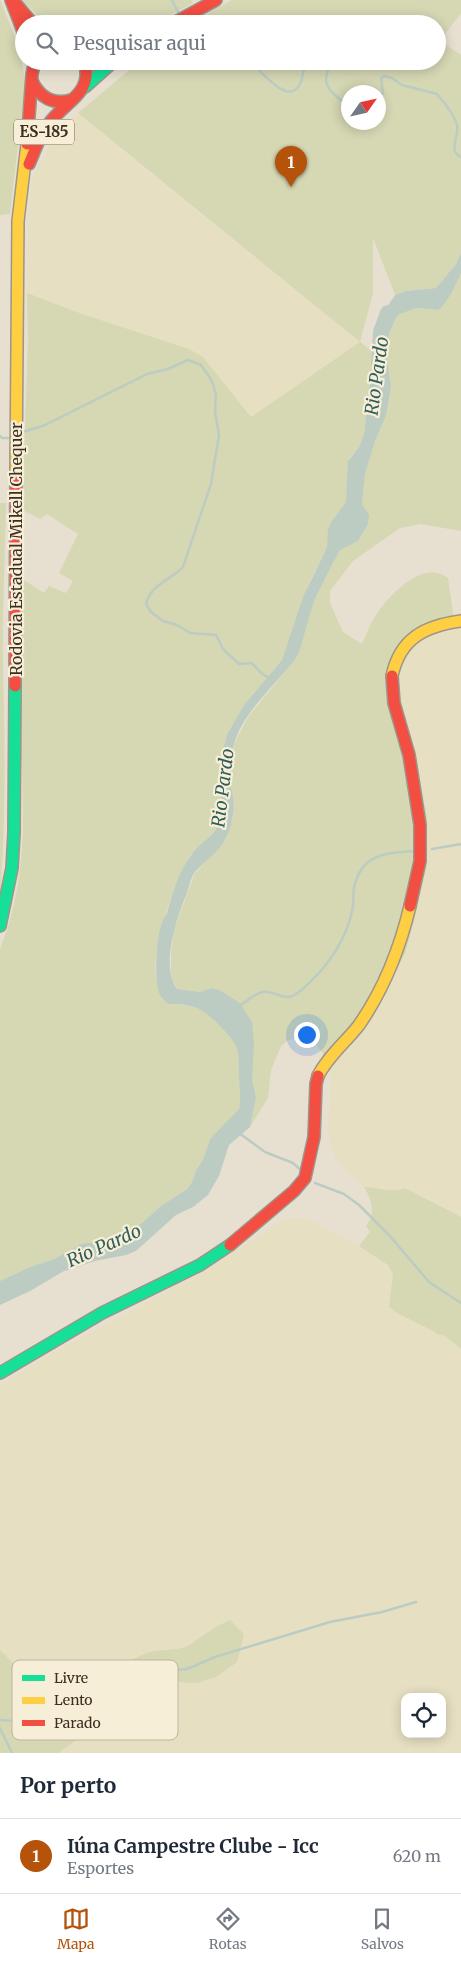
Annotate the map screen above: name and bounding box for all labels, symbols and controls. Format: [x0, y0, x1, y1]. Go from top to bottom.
search box [15, 15, 446, 70]
icon: search [33, 29, 61, 57]
text: Pesquisar aqui [73, 31, 206, 55]
north arrow [341, 85, 386, 130]
road number: ES-185 [14, 120, 74, 144]
pin: 1 [275, 146, 307, 187]
water label: Rio Pardo [360, 335, 393, 417]
street label: Rodovia Estadual Mikell Chequer [6, 422, 26, 676]
water label: Rio Pardo [206, 747, 239, 829]
your location [294, 1022, 320, 1048]
water label: Rio Pardo [63, 1219, 145, 1272]
legend [12, 1660, 178, 1740]
text: Livre [54, 1669, 88, 1687]
text: Lento [54, 1691, 93, 1709]
map controls [401, 1693, 446, 1738]
button: locate [401, 1693, 446, 1738]
text: Parado [54, 1714, 101, 1732]
text: Por perto [20, 1772, 116, 1799]
text: Iúna Campestre Clube - Icc [67, 1834, 319, 1858]
text: 1 [32, 1846, 40, 1866]
text: 620 m [393, 1846, 441, 1866]
text: Esportes [67, 1858, 134, 1878]
tab: Mapa [57, 1905, 95, 1953]
tab: Rotas [209, 1905, 247, 1953]
tab: Salvos [361, 1905, 404, 1953]

